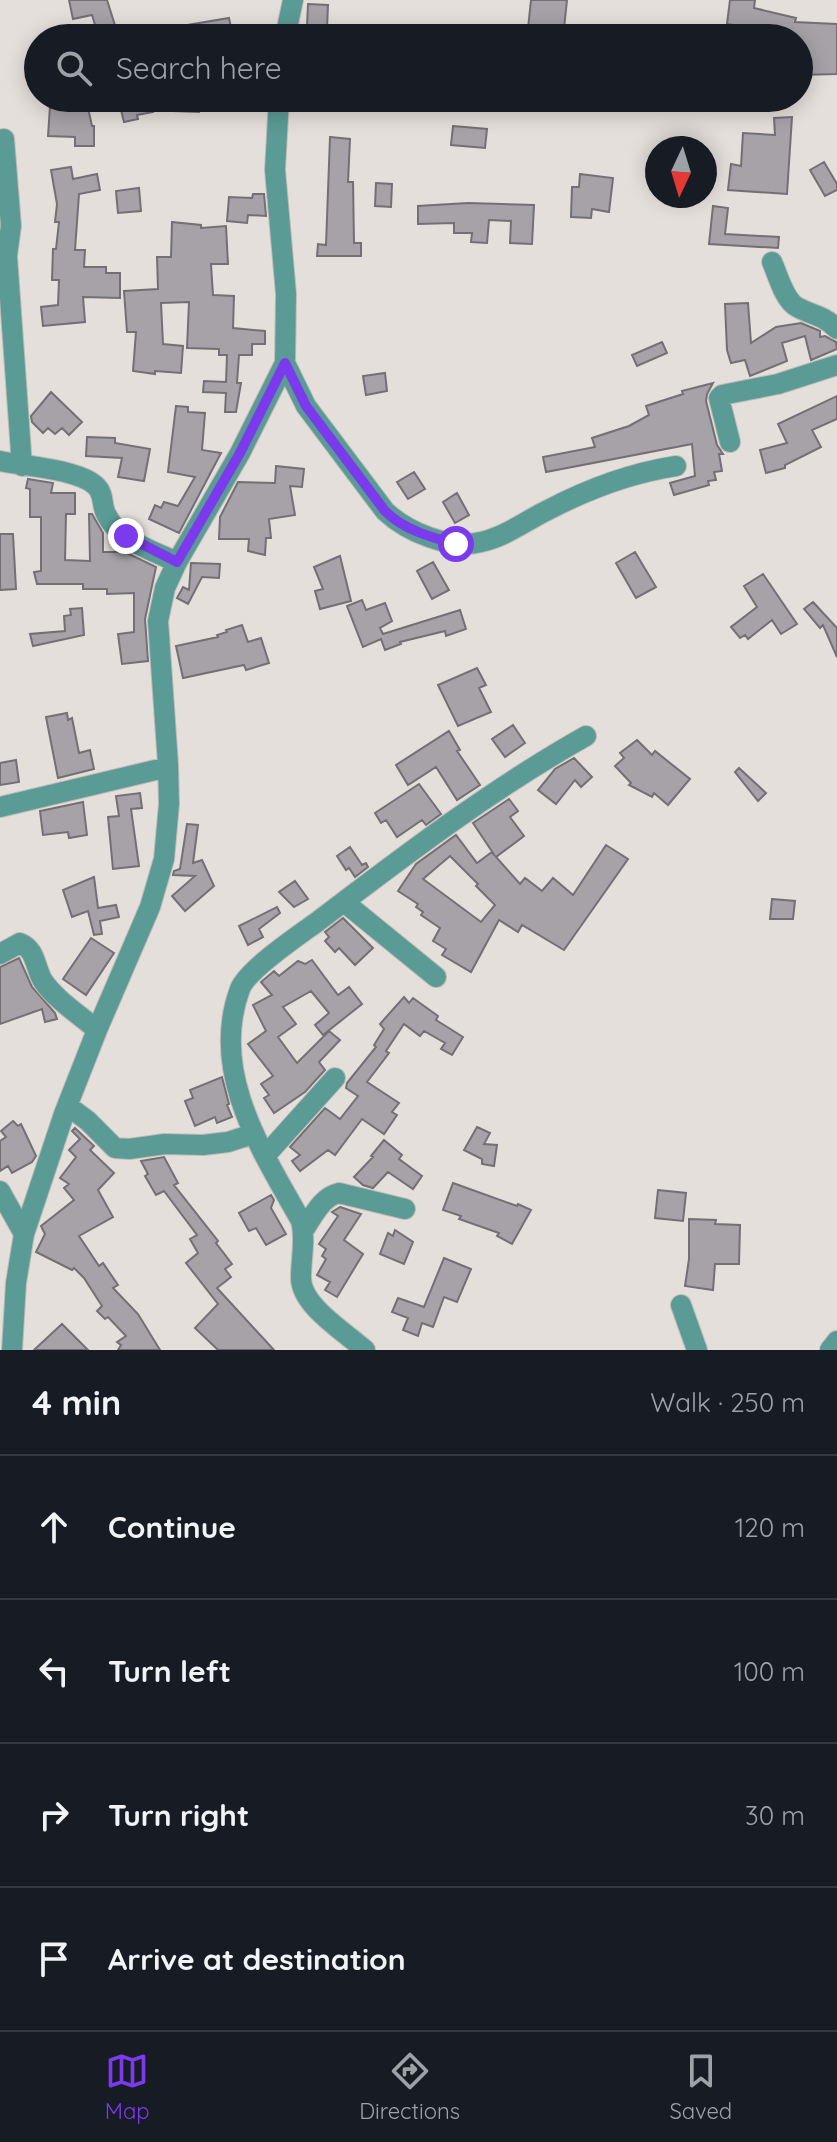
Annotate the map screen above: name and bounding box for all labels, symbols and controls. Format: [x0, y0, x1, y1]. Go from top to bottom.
search box [24, 24, 813, 112]
icon: search [52, 46, 96, 90]
text: Search here [116, 49, 282, 87]
north arrow [645, 136, 717, 208]
route end [108, 518, 144, 554]
route start [438, 526, 474, 562]
text: 4 min [32, 1381, 121, 1424]
text: Walk · 250 m [650, 1386, 805, 1419]
icon: ahead [32, 1505, 76, 1549]
text: Continue [108, 1508, 236, 1546]
text: 120 m [735, 1511, 805, 1544]
icon: left [32, 1649, 76, 1693]
text: Turn left [108, 1652, 231, 1690]
text: 100 m [734, 1655, 805, 1688]
icon: right [32, 1793, 76, 1837]
text: Turn right [108, 1796, 249, 1834]
text: 30 m [745, 1799, 805, 1832]
icon: arrive [32, 1937, 76, 1981]
text: Arrive at destination [108, 1940, 406, 1978]
tab: Map [105, 2049, 150, 2125]
tab: Directions [359, 2049, 460, 2125]
tab: Saved [669, 2049, 732, 2125]

